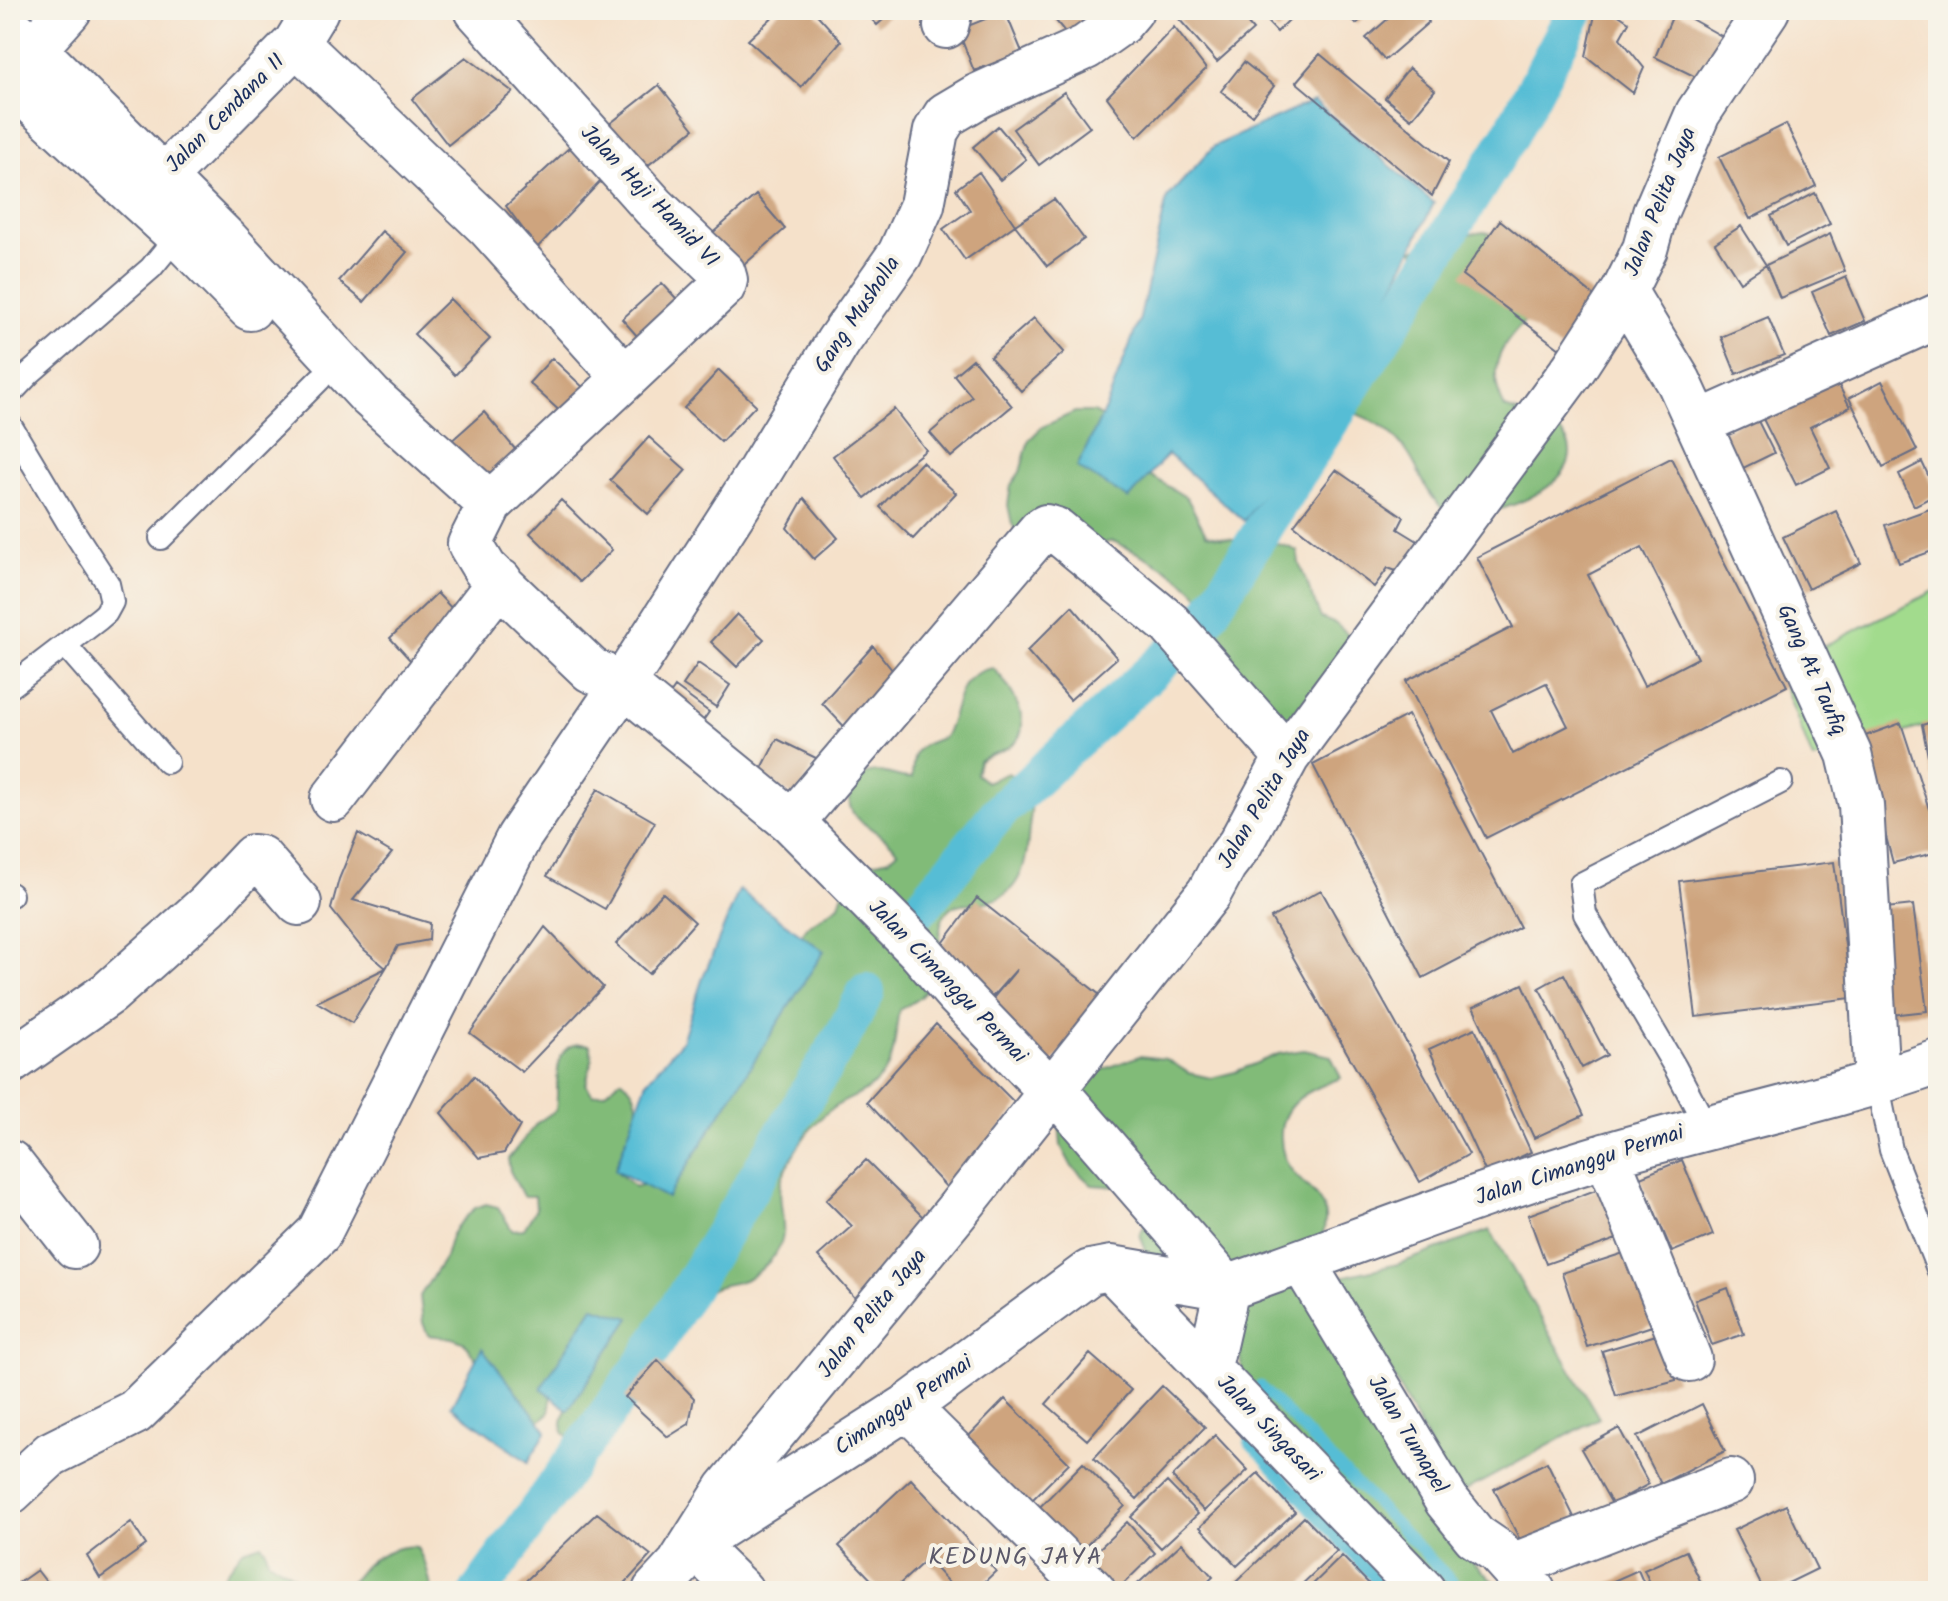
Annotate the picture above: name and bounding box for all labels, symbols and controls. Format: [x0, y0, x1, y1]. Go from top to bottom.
street label: Jalan Cendana II [158, 46, 294, 182]
street label: Jalan Haji Hamid VI [571, 117, 727, 277]
street label: Jalan Pelita Jaya [1615, 122, 1707, 282]
street label: Gang Musholla [806, 249, 910, 381]
street label: Gang At Taufiq [1767, 599, 1855, 741]
street label: Jalan Pelita Jaya [1209, 722, 1321, 876]
street label: Jalan Cimanggu Permai [859, 892, 1036, 1073]
street label: Jalan Cimanggu Permai [1471, 1116, 1689, 1216]
street label: Jalan Pelita Jaya [810, 1241, 936, 1387]
street label: Cimanggu Permai [828, 1346, 981, 1465]
street label: Jalan Singasari [1207, 1367, 1329, 1492]
street label: Jalan Tumapel [1358, 1369, 1457, 1501]
district label: KEDUNG JAYA [929, 1538, 1103, 1577]

